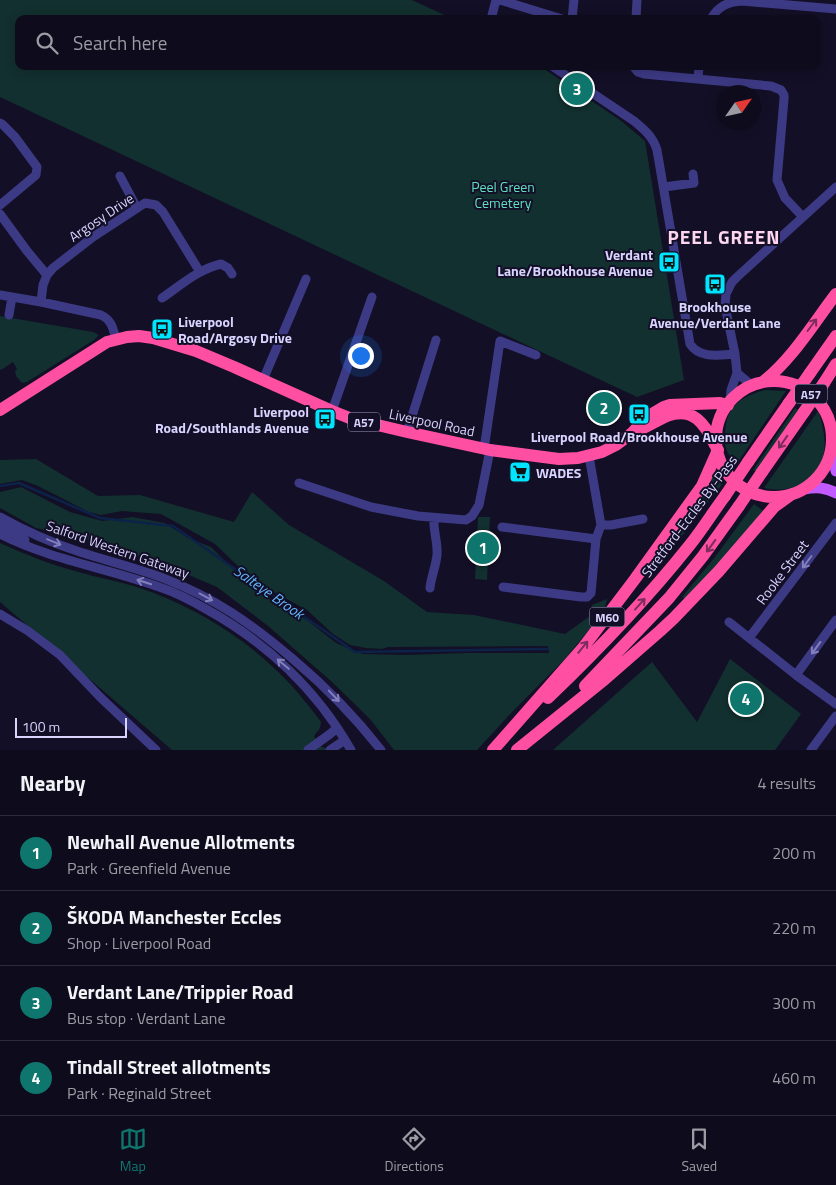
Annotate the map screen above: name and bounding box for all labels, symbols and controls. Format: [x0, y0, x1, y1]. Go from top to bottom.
search box [15, 15, 821, 70]
text: Search here [73, 28, 167, 57]
icon: search [33, 29, 61, 57]
pin: 3 [561, 70, 593, 108]
north arrow [716, 85, 761, 130]
park label: Peel Green Cemetery [471, 176, 535, 213]
street label: Argosy Drive [64, 187, 138, 247]
district label: PEEL GREEN [668, 222, 781, 251]
place label: Verdant Lane/Brookhouse Avenue [497, 244, 653, 281]
bus stop icon: Verdant Lane/Brookhouse Avenue [657, 250, 681, 274]
bus stop icon: Brookhouse Avenue/Verdant Lane [703, 272, 727, 296]
place label: Brookhouse Avenue/Verdant Lane [649, 296, 781, 333]
place label: Liverpool Road/Argosy Drive [178, 311, 292, 348]
bus stop icon: Liverpool Road/Argosy Drive [150, 317, 174, 341]
one-way arrow [807, 319, 817, 333]
your location [348, 343, 374, 369]
road number: A57 [795, 384, 827, 404]
pin: 2 [588, 389, 620, 427]
place label: Liverpool Road/Southlands Avenue [155, 401, 309, 438]
bus stop icon: Liverpool Road/Brookhouse Avenue [627, 402, 651, 426]
street label: Liverpool Road [387, 403, 477, 441]
bus stop icon: Liverpool Road/Southlands Avenue [313, 407, 337, 431]
road number: A57 [348, 412, 380, 432]
place label: Liverpool Road/Brookhouse Avenue [531, 426, 747, 447]
one-way arrow [778, 435, 788, 449]
street label: Stretford-Eccles By-Pass [636, 450, 742, 582]
supermarket icon: WADES [508, 460, 532, 484]
place label: WADES [536, 462, 582, 483]
street label: Salford Western Gateway [44, 515, 192, 583]
pin: 1 [467, 529, 499, 567]
street label: Rooke Street [751, 535, 813, 609]
one-way arrow [706, 538, 716, 552]
one-way arrow [46, 539, 61, 548]
one-way arrow [801, 555, 812, 568]
water label: Salteye Brook [229, 559, 311, 626]
one-way arrow [137, 577, 152, 586]
one-way arrow [198, 593, 213, 603]
one-way arrow [634, 597, 645, 610]
road number: M60 [590, 608, 624, 626]
one-way arrow [577, 641, 588, 654]
one-way arrow [811, 641, 821, 655]
one-way arrow [276, 659, 289, 670]
pin: 4 [730, 680, 762, 718]
one-way arrow [328, 690, 340, 703]
scale bar [15, 715, 128, 738]
text: 100 m [22, 716, 60, 737]
text: Nearby [20, 767, 85, 799]
text: 4 results [757, 771, 816, 795]
text: Newhall Avenue Allotments [67, 827, 295, 856]
text: 1 [32, 841, 40, 865]
text: 200 m [772, 841, 816, 865]
text: Park · Greenfield Avenue [67, 856, 231, 880]
text: ŠKODA Manchester Eccles [67, 902, 282, 931]
text: 2 [32, 916, 40, 940]
text: 220 m [772, 916, 816, 940]
text: Shop · Liverpool Road [67, 931, 211, 955]
text: Verdant Lane/Trippier Road [67, 977, 294, 1006]
text: 3 [32, 991, 40, 1015]
text: 300 m [772, 991, 816, 1015]
text: Bus stop · Verdant Lane [67, 1006, 225, 1030]
text: Tindall Street allotments [67, 1052, 271, 1081]
text: 4 [32, 1066, 40, 1090]
text: 460 m [772, 1066, 816, 1090]
text: Park · Reginald Street [67, 1081, 211, 1105]
tab: Map [119, 1125, 147, 1176]
tab: Directions [384, 1125, 444, 1176]
tab: Saved [682, 1125, 717, 1176]

